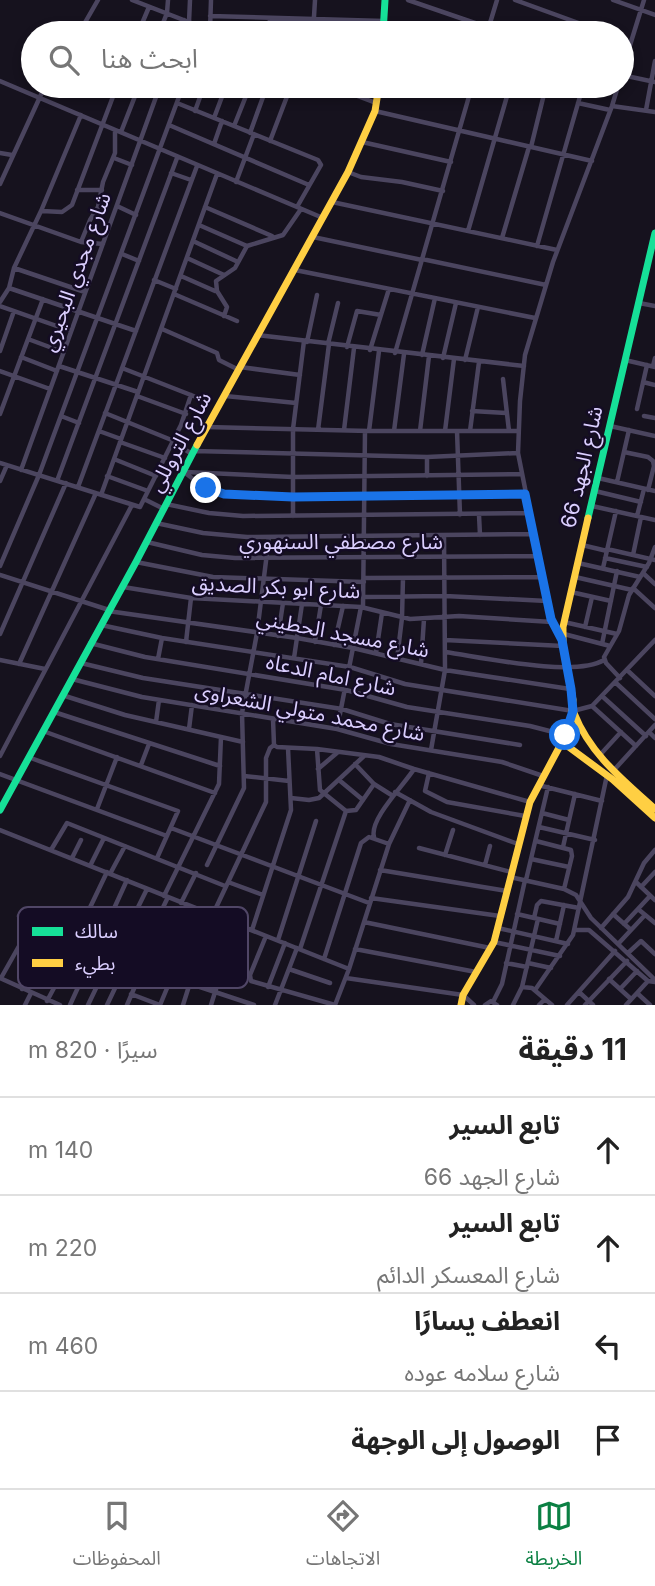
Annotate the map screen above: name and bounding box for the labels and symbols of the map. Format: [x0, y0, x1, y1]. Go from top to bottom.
street label: شارع مجدي البحيري [35, 189, 120, 356]
street label: شارع التروللي [143, 387, 220, 498]
street label: شارع الجهد 66 [555, 403, 611, 531]
route end [190, 472, 221, 503]
street label: شارع مصطفي السنهوري [239, 529, 443, 558]
street label: شارع ابو بكر الصديق [191, 570, 361, 606]
street label: شارع مسجد الحطيني [254, 605, 432, 666]
street label: شارع امام الدعاه [263, 649, 398, 704]
street label: شارع محمد متولي الشعراوى [192, 677, 427, 750]
route start [549, 719, 580, 750]
legend [18, 907, 248, 988]
text: سالك [75, 920, 118, 943]
text: بطيء [75, 952, 115, 978]

